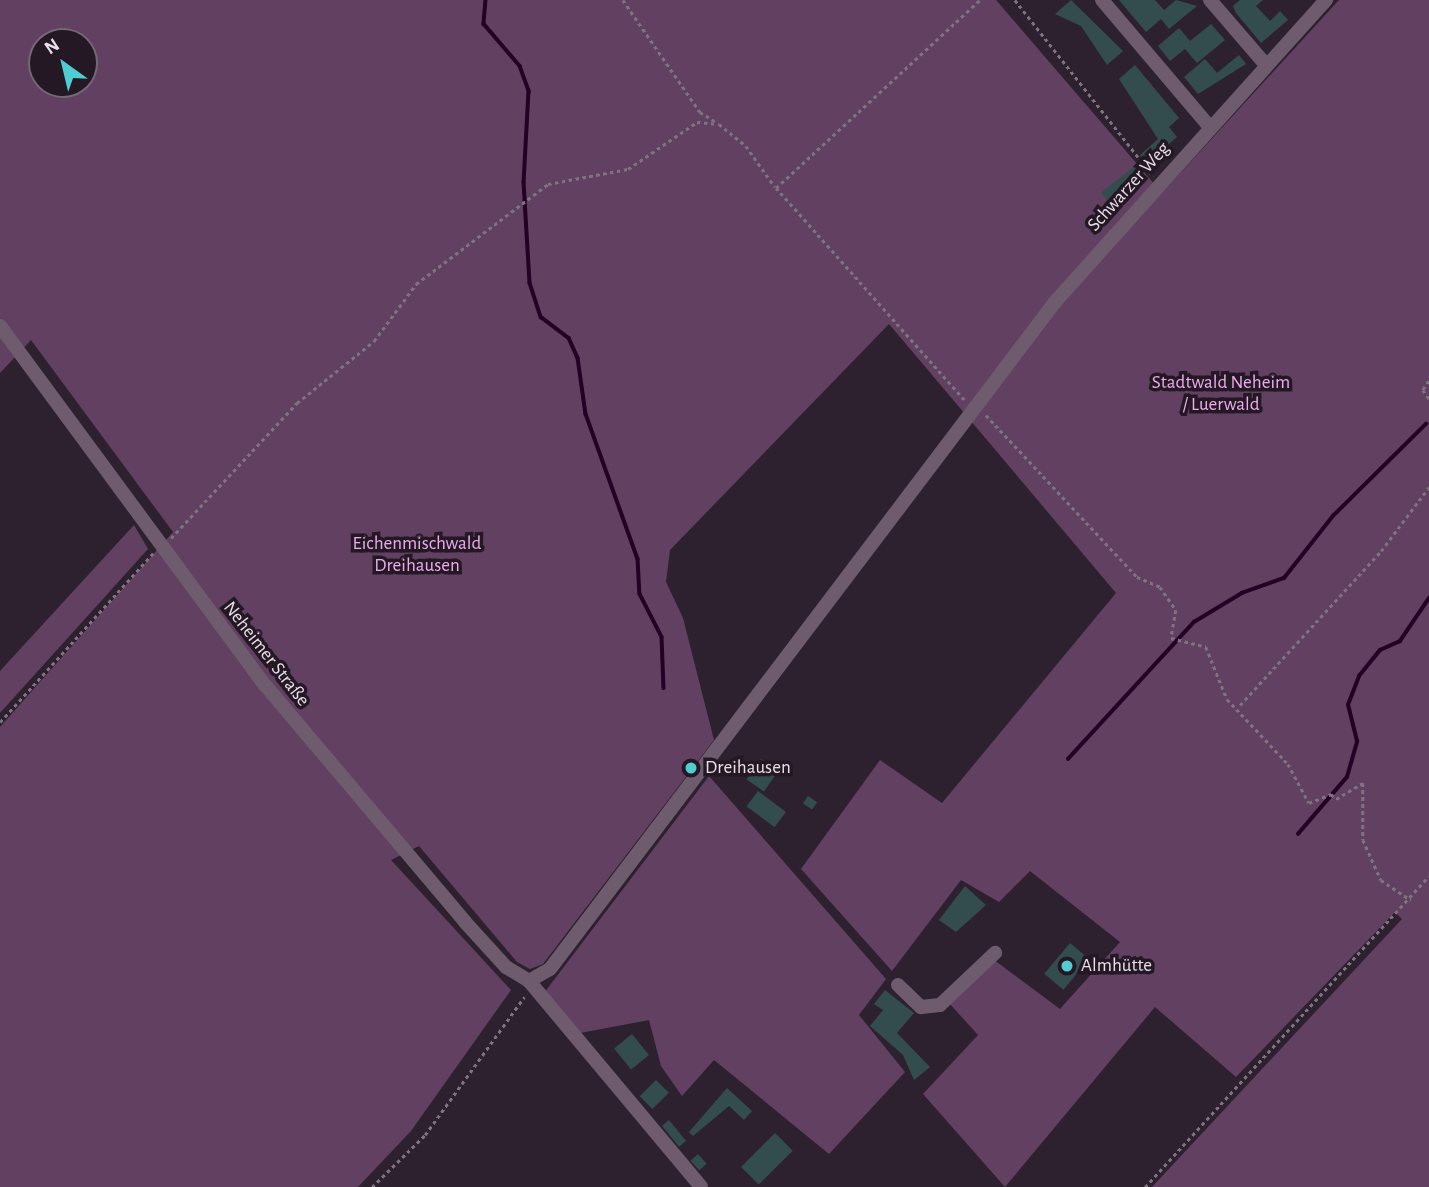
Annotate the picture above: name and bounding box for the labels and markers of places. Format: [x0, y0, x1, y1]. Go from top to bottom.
place label: Dreihausen [705, 757, 791, 779]
marker: Dreihausen [683, 760, 699, 776]
place label: Almhütte [1081, 955, 1152, 977]
marker: Almhütte [1059, 958, 1075, 974]

